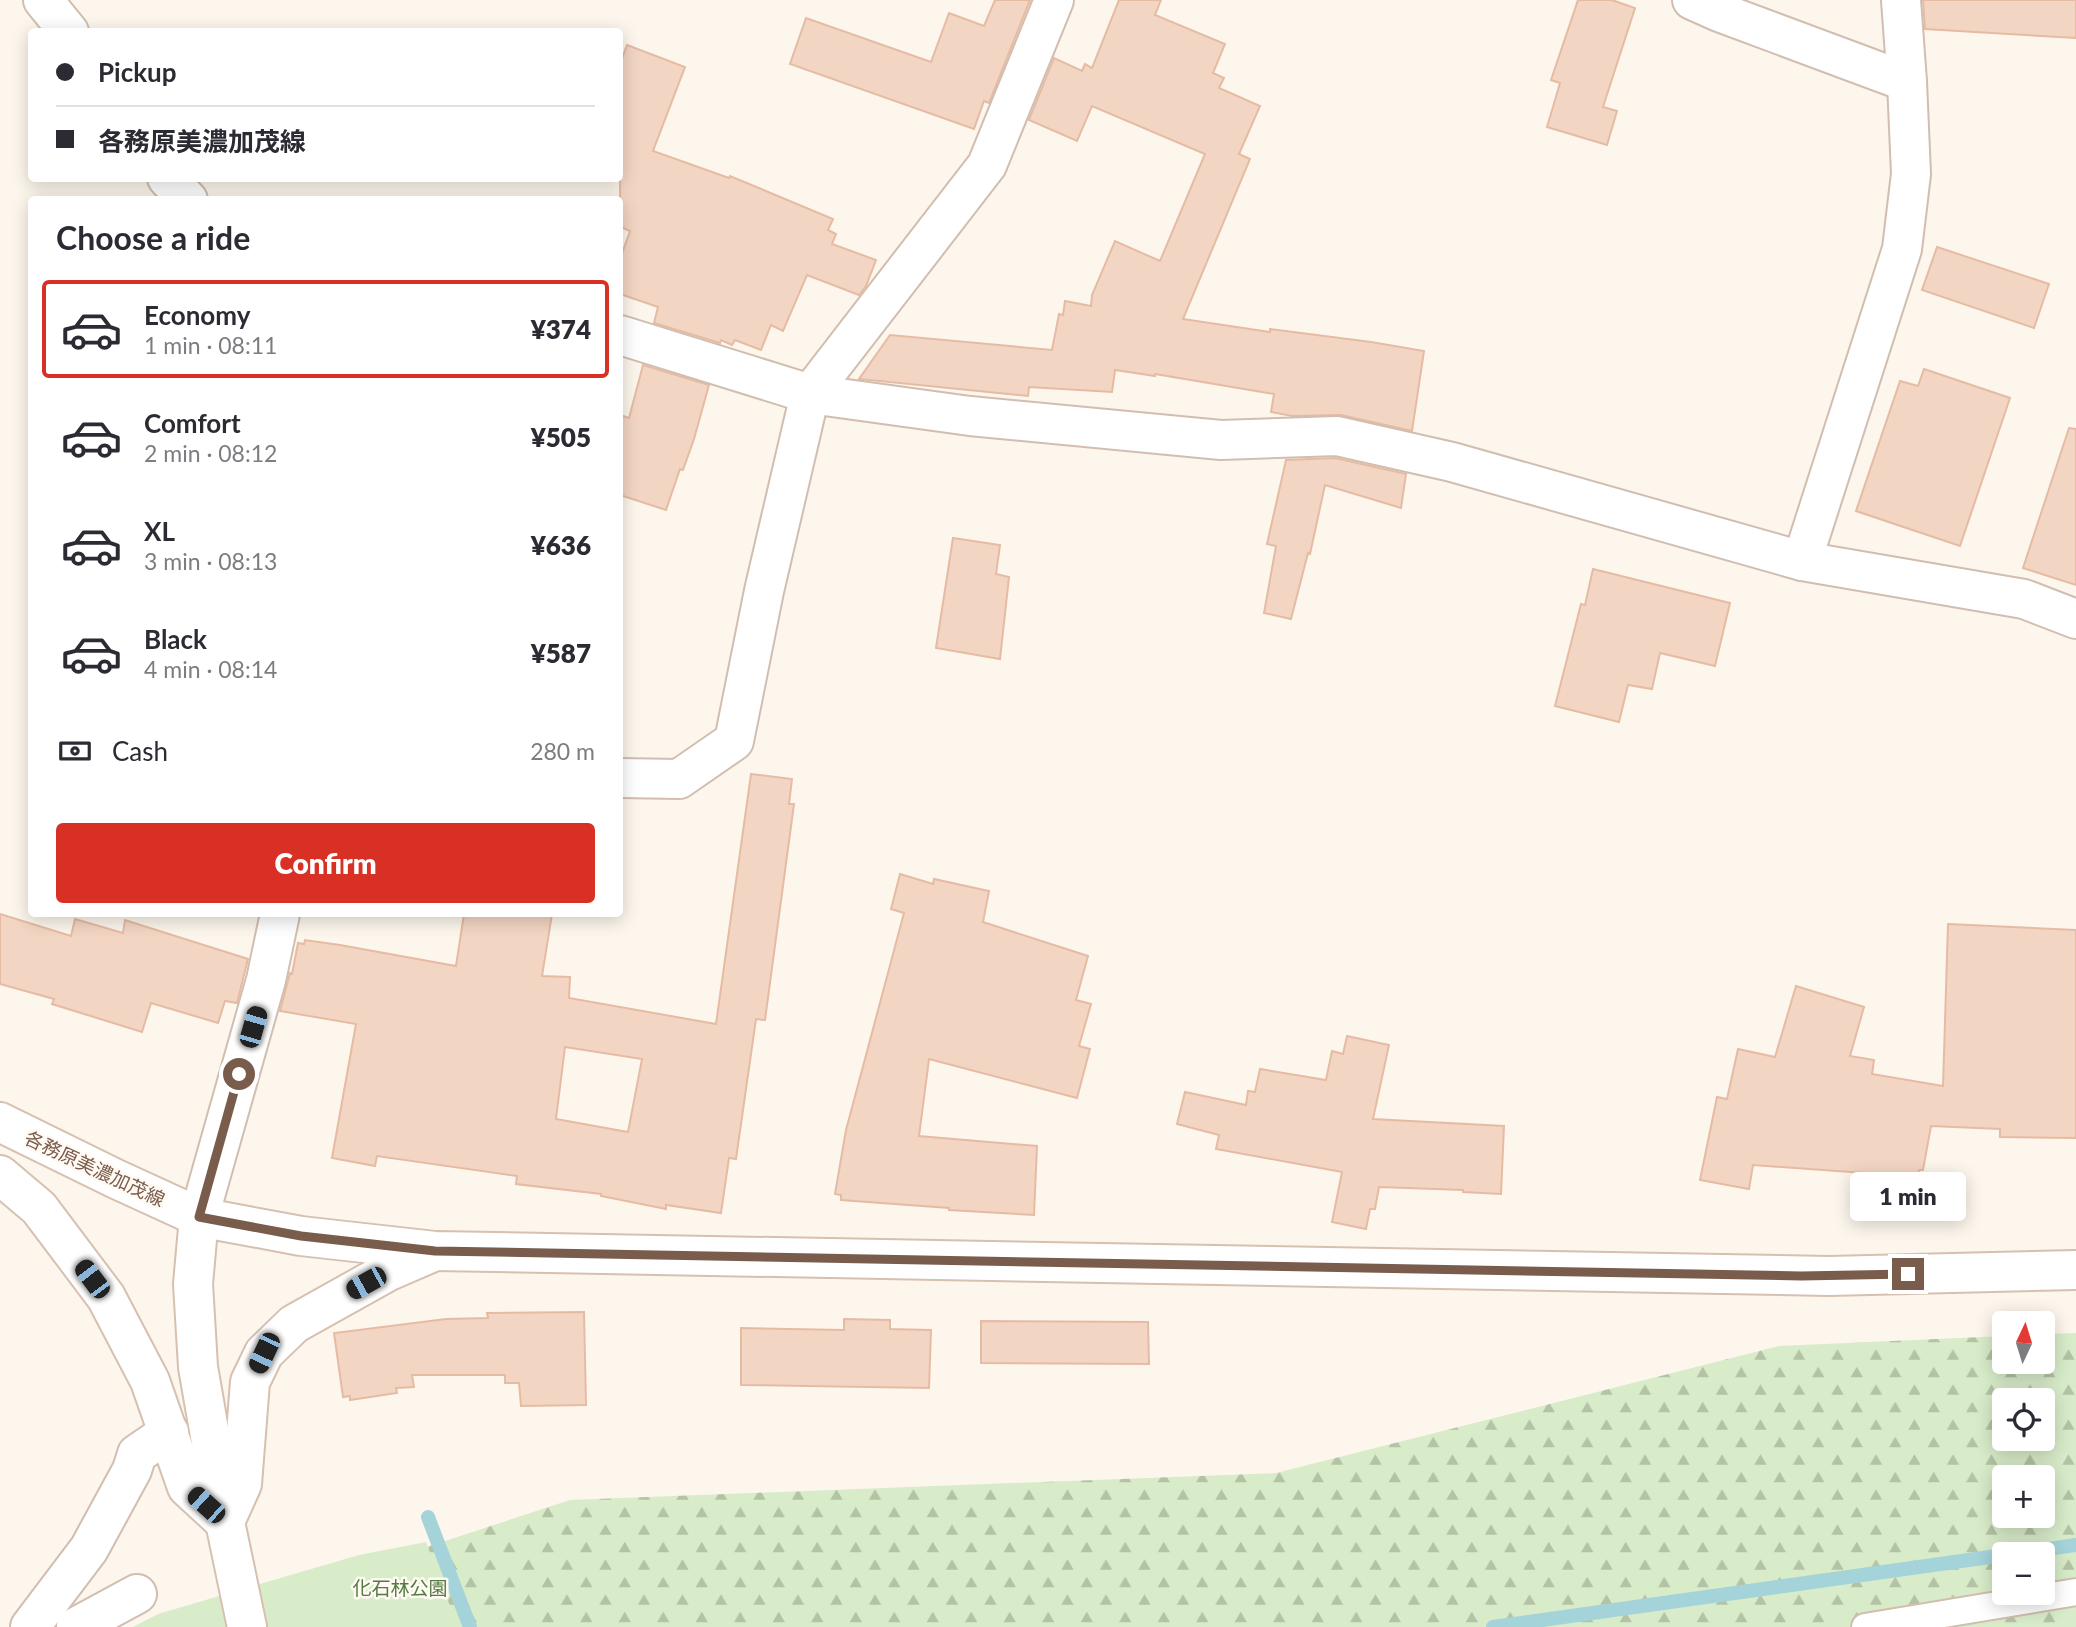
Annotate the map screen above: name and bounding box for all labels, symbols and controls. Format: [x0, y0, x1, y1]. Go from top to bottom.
text: Pickup [98, 56, 177, 88]
text: 各務原美濃加茂線 [98, 125, 306, 157]
text: Choose a ride [56, 218, 250, 257]
icon: car [60, 298, 123, 361]
text: Economy [144, 299, 250, 331]
text: ¥374 [531, 313, 591, 345]
text: 1 min · 08:11 [144, 331, 277, 359]
icon: car [60, 406, 123, 469]
text: Comfort [144, 407, 241, 439]
text: ¥505 [531, 421, 591, 453]
text: 2 min · 08:12 [144, 439, 277, 467]
icon: car [60, 514, 123, 577]
text: XL [144, 515, 175, 547]
text: ¥636 [531, 529, 591, 561]
text: 3 min · 08:13 [144, 547, 277, 575]
icon: car [60, 622, 123, 685]
text: Black [144, 623, 207, 655]
text: ¥587 [531, 637, 591, 669]
text: 4 min · 08:14 [144, 655, 277, 683]
icon: cash [56, 732, 94, 770]
text: Cash [112, 735, 168, 767]
text: 280 m [530, 737, 595, 765]
button: Confirm [56, 823, 595, 903]
car [238, 1004, 269, 1050]
route start [223, 1058, 255, 1090]
street label: 各務原美濃加茂線 [21, 1125, 169, 1211]
callout: 1 min [1850, 1172, 1966, 1222]
text: 1 min [1879, 1182, 1937, 1210]
car [71, 1256, 114, 1302]
route end [1892, 1258, 1924, 1290]
car [343, 1264, 390, 1302]
north arrow [1992, 1311, 2054, 1374]
map controls [1992, 1311, 2055, 1605]
car [246, 1330, 283, 1376]
button: locate [1992, 1388, 2055, 1451]
button: + [1992, 1465, 2055, 1528]
car [184, 1483, 229, 1527]
button: − [1992, 1542, 2055, 1605]
park label: 化石林公園 [352, 1576, 448, 1599]

